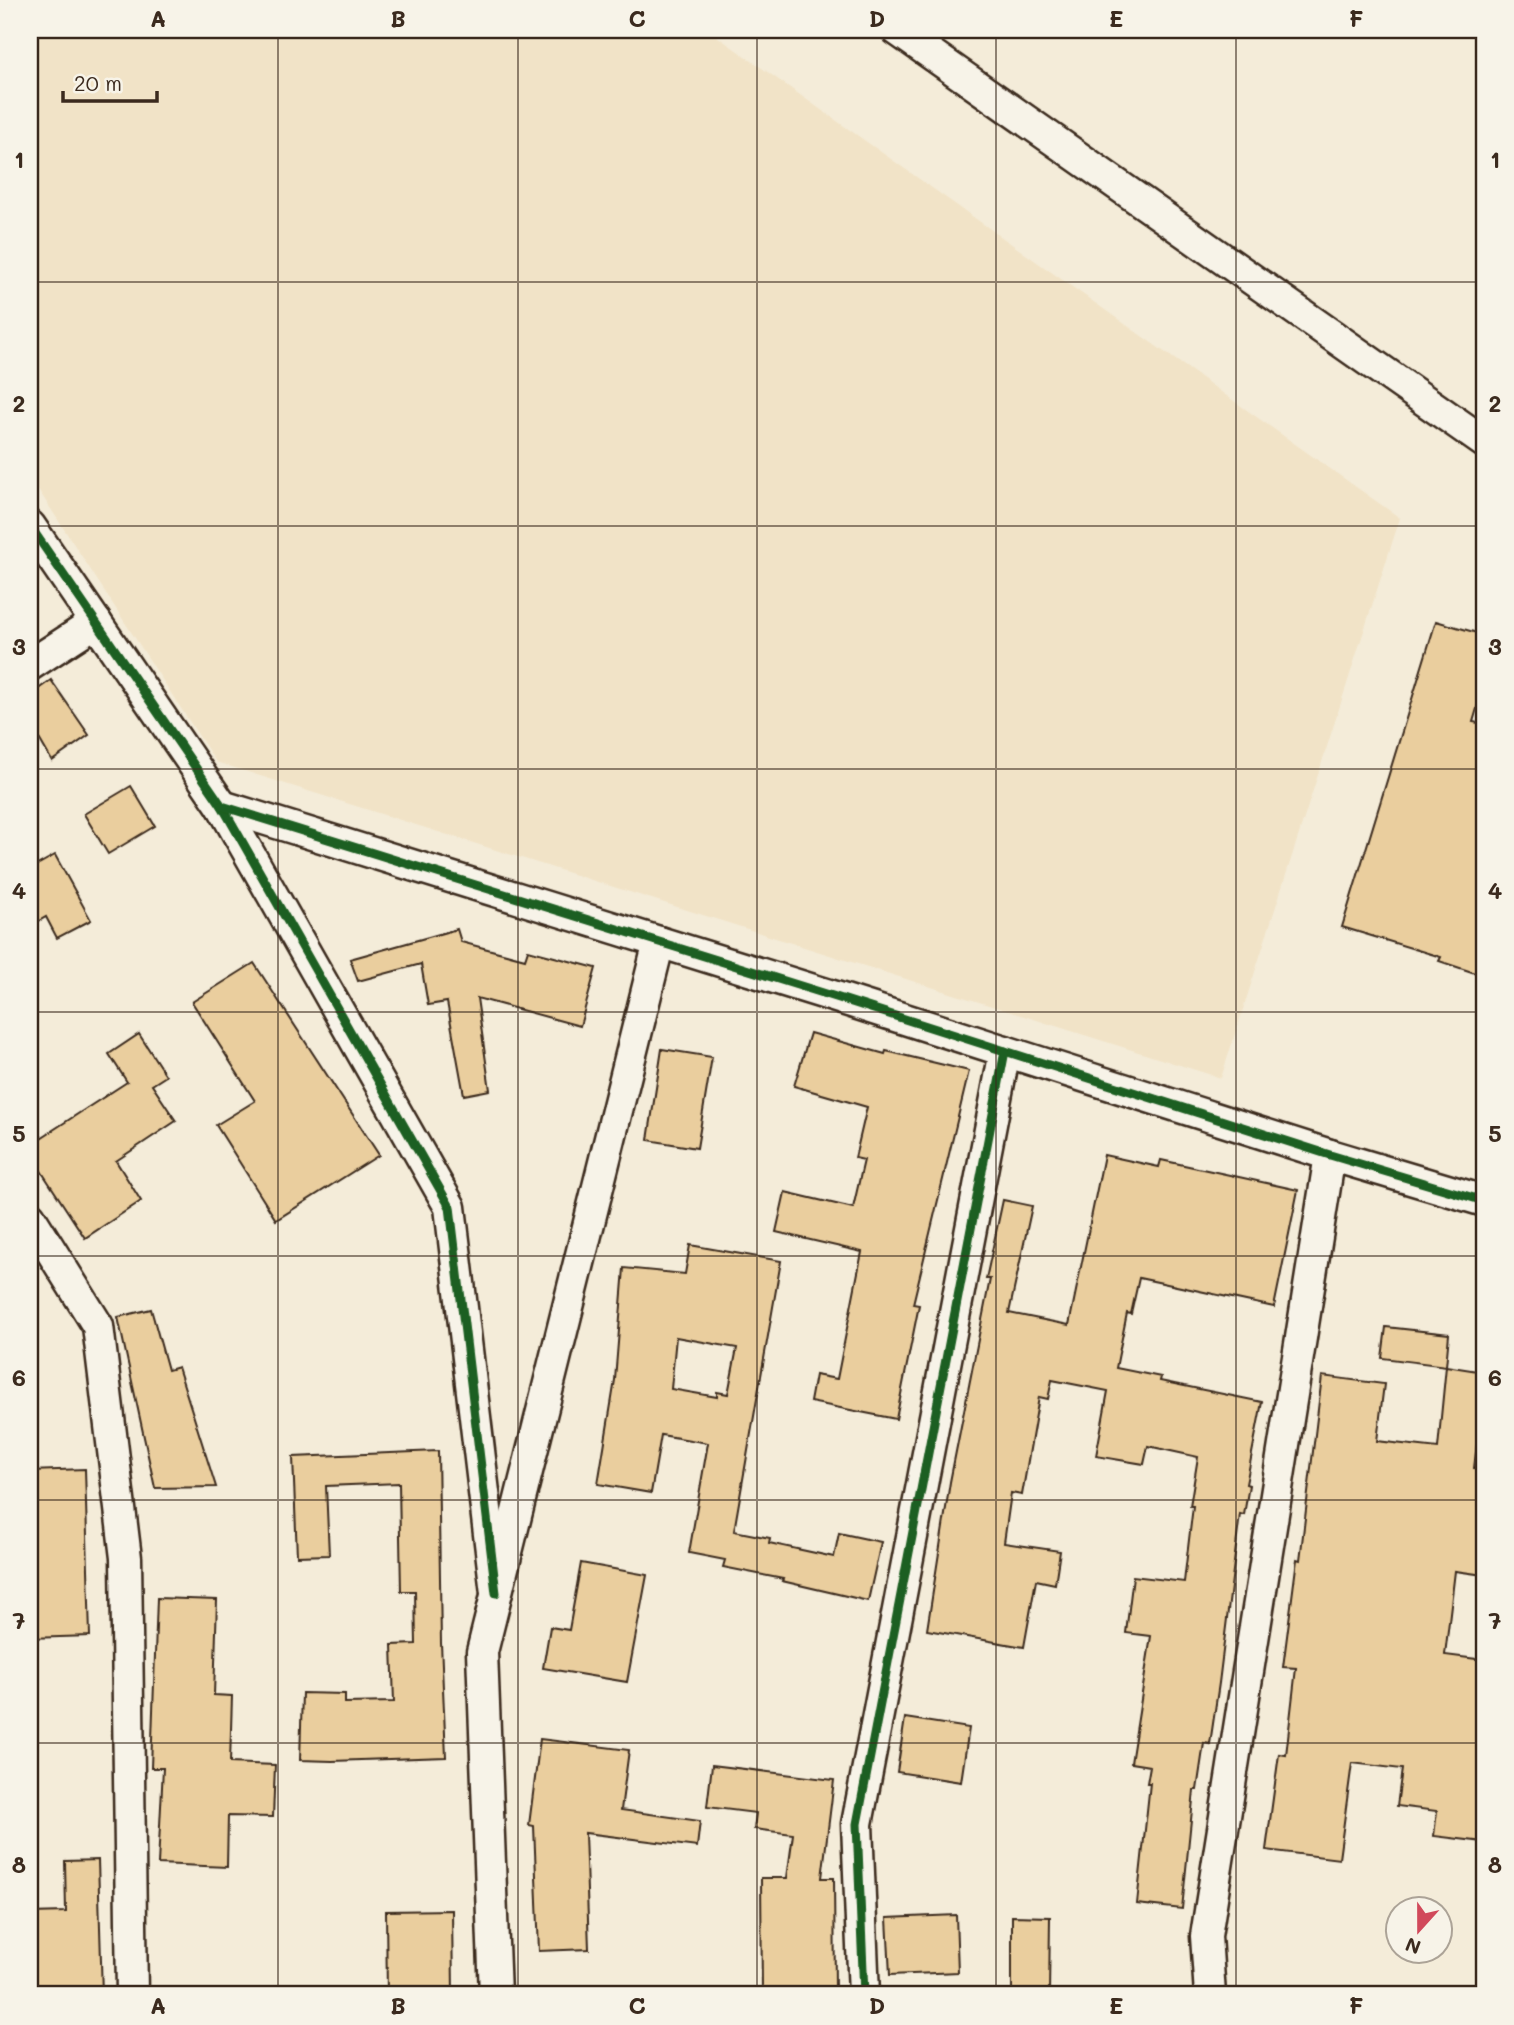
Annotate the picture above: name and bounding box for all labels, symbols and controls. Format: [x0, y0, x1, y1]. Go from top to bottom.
text: A [150, 3, 166, 33]
text: B [390, 3, 406, 33]
text: C [628, 3, 646, 33]
text: D [869, 3, 885, 33]
text: E [1109, 3, 1123, 33]
text: F [1349, 3, 1363, 33]
scale bar [63, 60, 158, 104]
text: 20 m [74, 69, 122, 96]
text: 1 [14, 144, 24, 174]
text: 1 [1490, 144, 1500, 174]
text: 2 [13, 388, 25, 418]
text: 2 [1489, 388, 1501, 418]
text: 3 [12, 631, 26, 661]
text: 3 [1488, 631, 1502, 661]
text: 4 [12, 875, 26, 905]
text: 4 [1488, 875, 1502, 905]
text: 5 [12, 1118, 26, 1148]
text: 5 [1488, 1118, 1502, 1148]
text: 6 [12, 1362, 26, 1392]
text: 6 [1488, 1362, 1502, 1392]
text: 7 [13, 1605, 26, 1635]
text: 7 [1489, 1605, 1502, 1635]
text: 8 [12, 1849, 26, 1879]
text: 8 [1488, 1849, 1502, 1879]
north arrow [1384, 1896, 1454, 1966]
text: N [1402, 1932, 1424, 1961]
text: A [150, 1990, 166, 2020]
text: B [390, 1990, 406, 2020]
text: C [628, 1990, 646, 2020]
text: D [869, 1990, 885, 2020]
text: E [1109, 1990, 1123, 2020]
text: F [1349, 1990, 1363, 2020]

